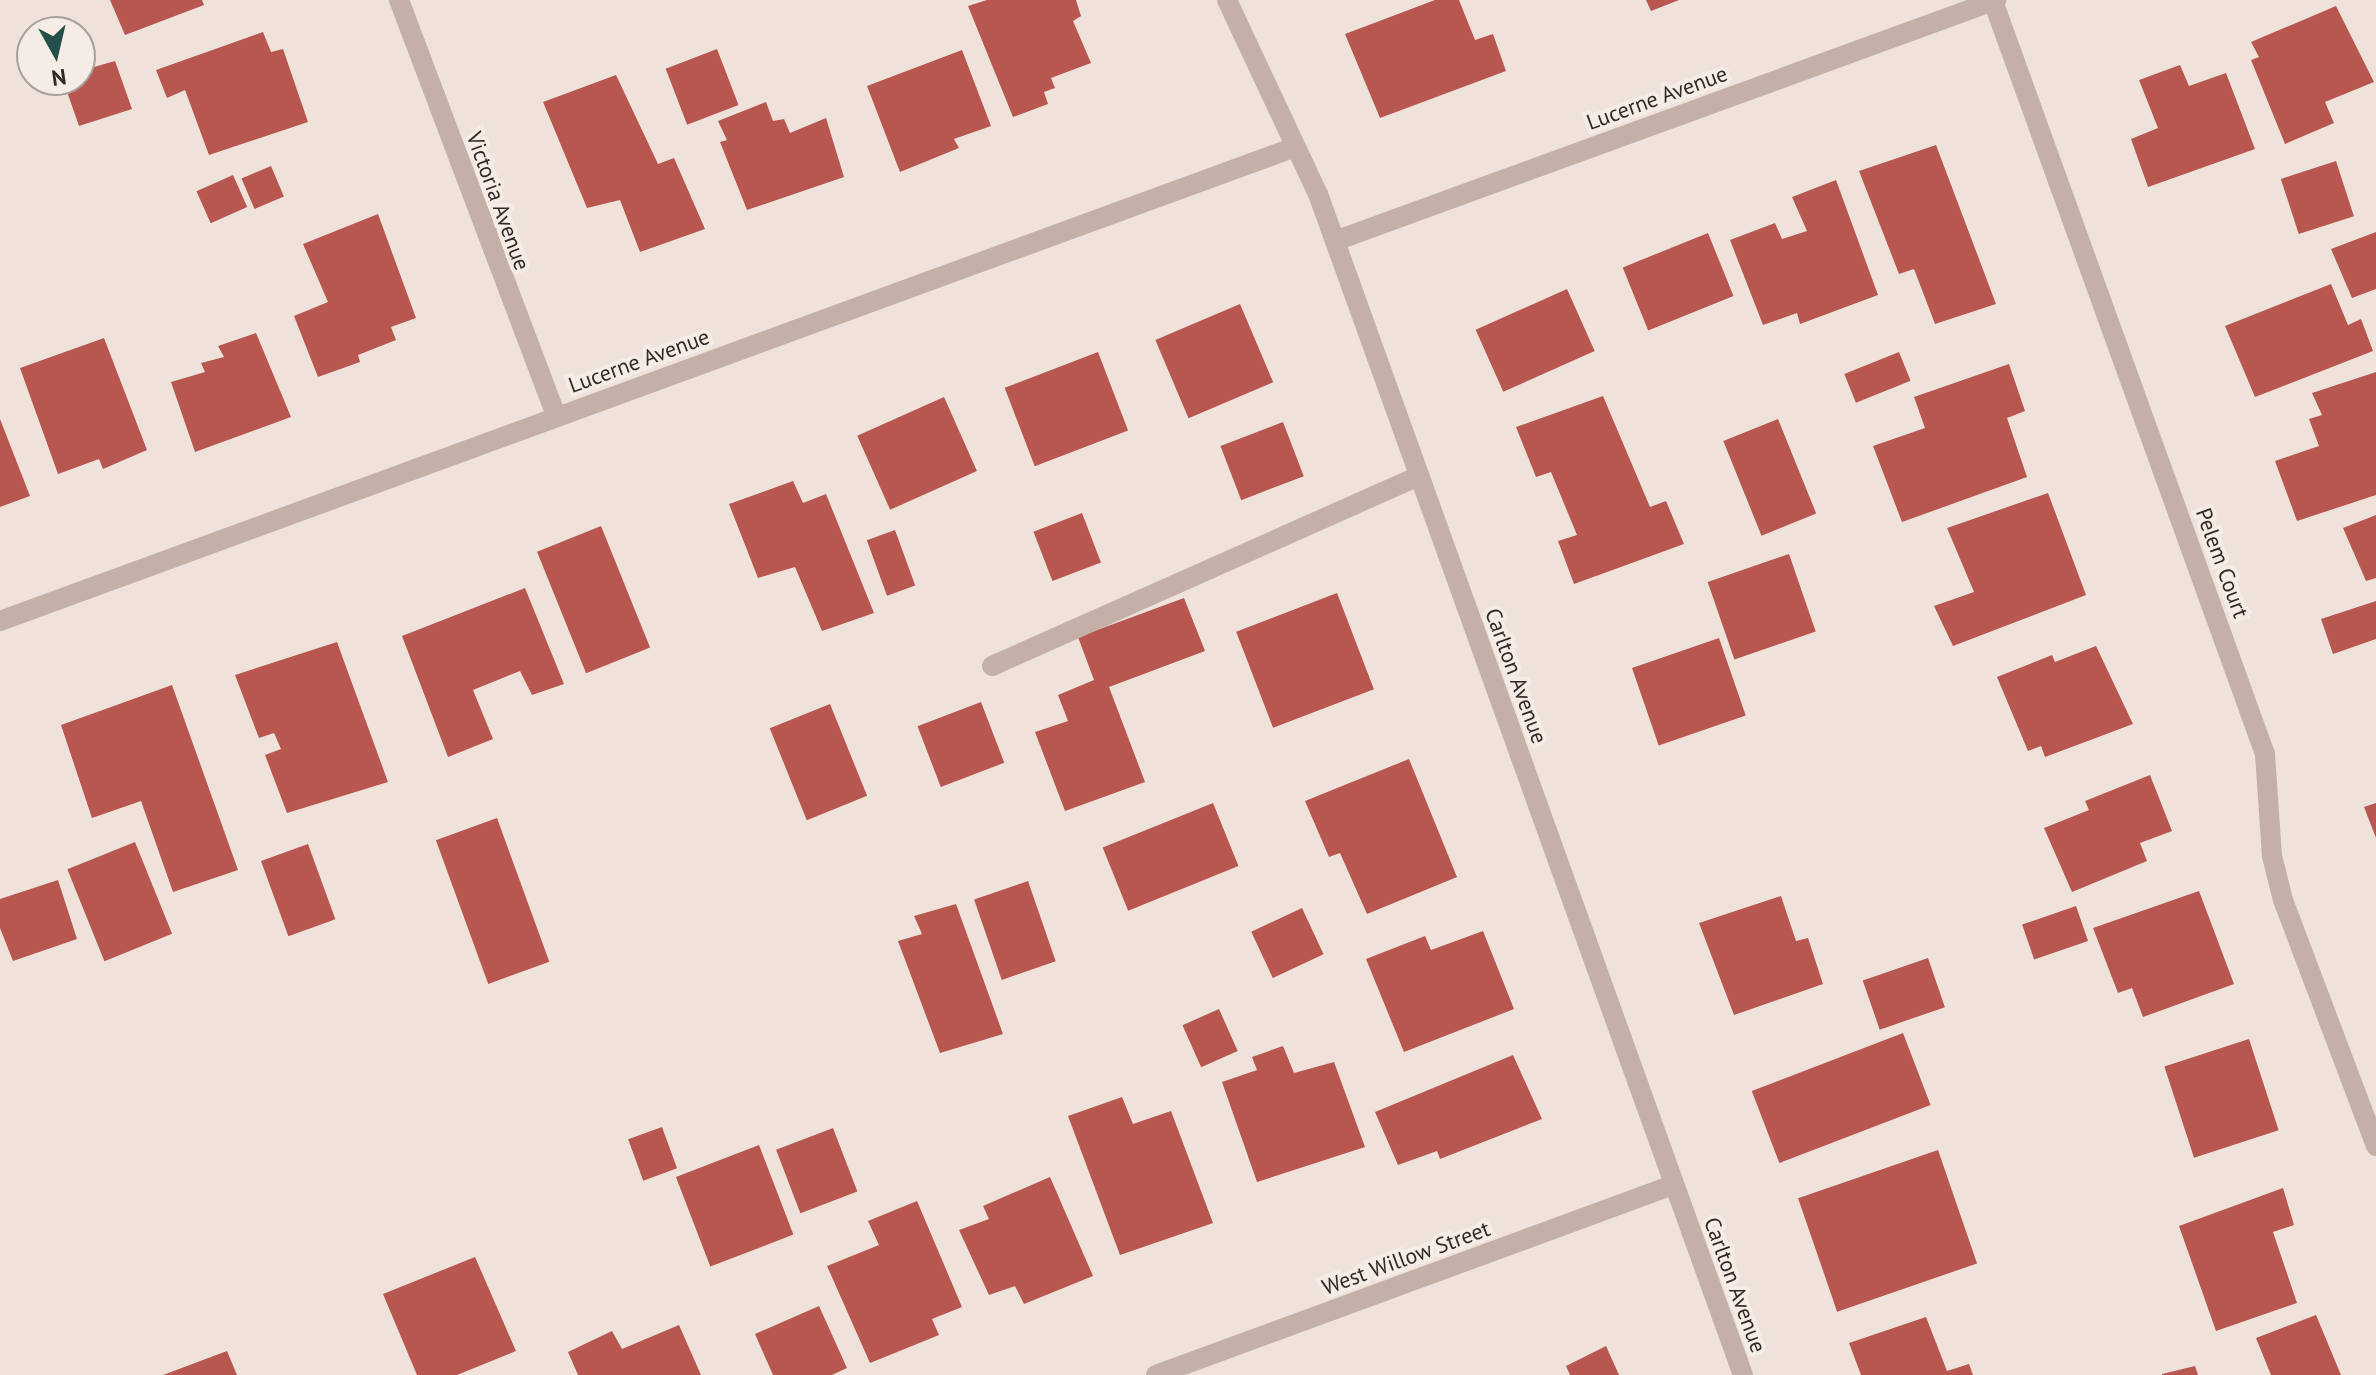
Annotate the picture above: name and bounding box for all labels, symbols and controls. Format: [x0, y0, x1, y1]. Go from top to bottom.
north arrow [16, 16, 96, 96]
street label: Lucerne Avenue [1583, 60, 1731, 136]
text: N [50, 63, 68, 93]
street label: Victoria Avenue [461, 128, 535, 274]
street label: Lucerne Avenue [565, 323, 713, 399]
street label: Pelem Court [2190, 504, 2254, 622]
street label: Carlton Avenue [1479, 604, 1553, 748]
street label: Carlton Avenue [1698, 1213, 1772, 1357]
street label: West Willow Street [1318, 1215, 1494, 1301]

